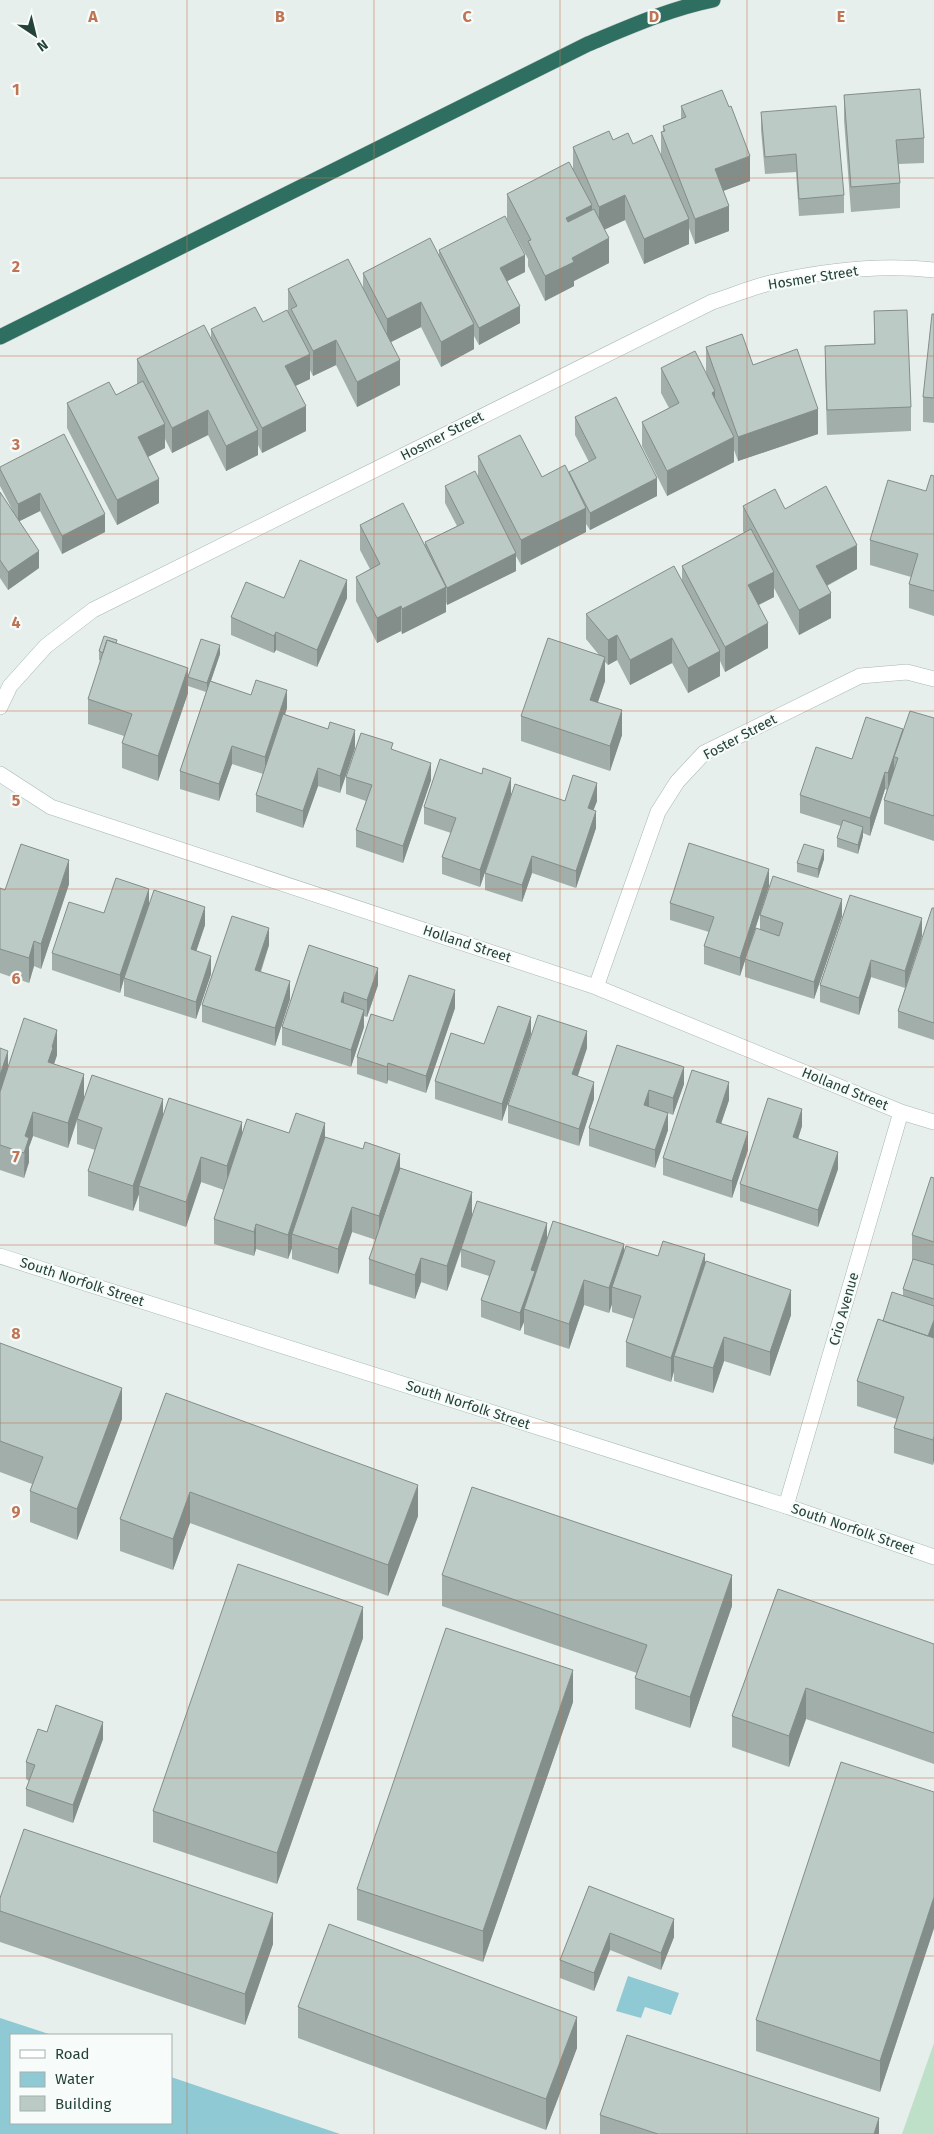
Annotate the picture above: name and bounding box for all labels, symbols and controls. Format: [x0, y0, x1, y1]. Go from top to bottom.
text: A [87, 7, 98, 26]
text: B [275, 7, 285, 26]
text: C [462, 7, 472, 26]
text: D [649, 7, 659, 26]
text: E [837, 7, 845, 26]
north arrow [10, 10, 60, 60]
text: N [33, 36, 51, 55]
text: 1 [12, 80, 20, 99]
text: 2 [12, 257, 20, 276]
street label: Hosmer Street [767, 262, 860, 294]
street label: Hosmer Street [398, 407, 487, 464]
text: 3 [11, 435, 20, 454]
text: 4 [11, 613, 21, 632]
street label: Foster Street [700, 710, 780, 763]
text: 5 [12, 791, 21, 810]
street label: Holland Street [421, 922, 514, 967]
text: 6 [11, 969, 21, 988]
street label: Holland Street [799, 1064, 892, 1114]
text: 7 [12, 1147, 20, 1166]
street label: South Norfolk Street [18, 1254, 147, 1310]
street label: Crio Avenue [825, 1270, 863, 1348]
text: 8 [11, 1324, 21, 1343]
street label: South Norfolk Street [404, 1377, 533, 1433]
street label: South Norfolk Street [789, 1500, 918, 1558]
text: 9 [12, 1502, 21, 1521]
legend [10, 2034, 172, 2124]
text: Road [55, 2045, 90, 2063]
text: Water [55, 2070, 94, 2088]
text: Building [55, 2095, 111, 2113]

